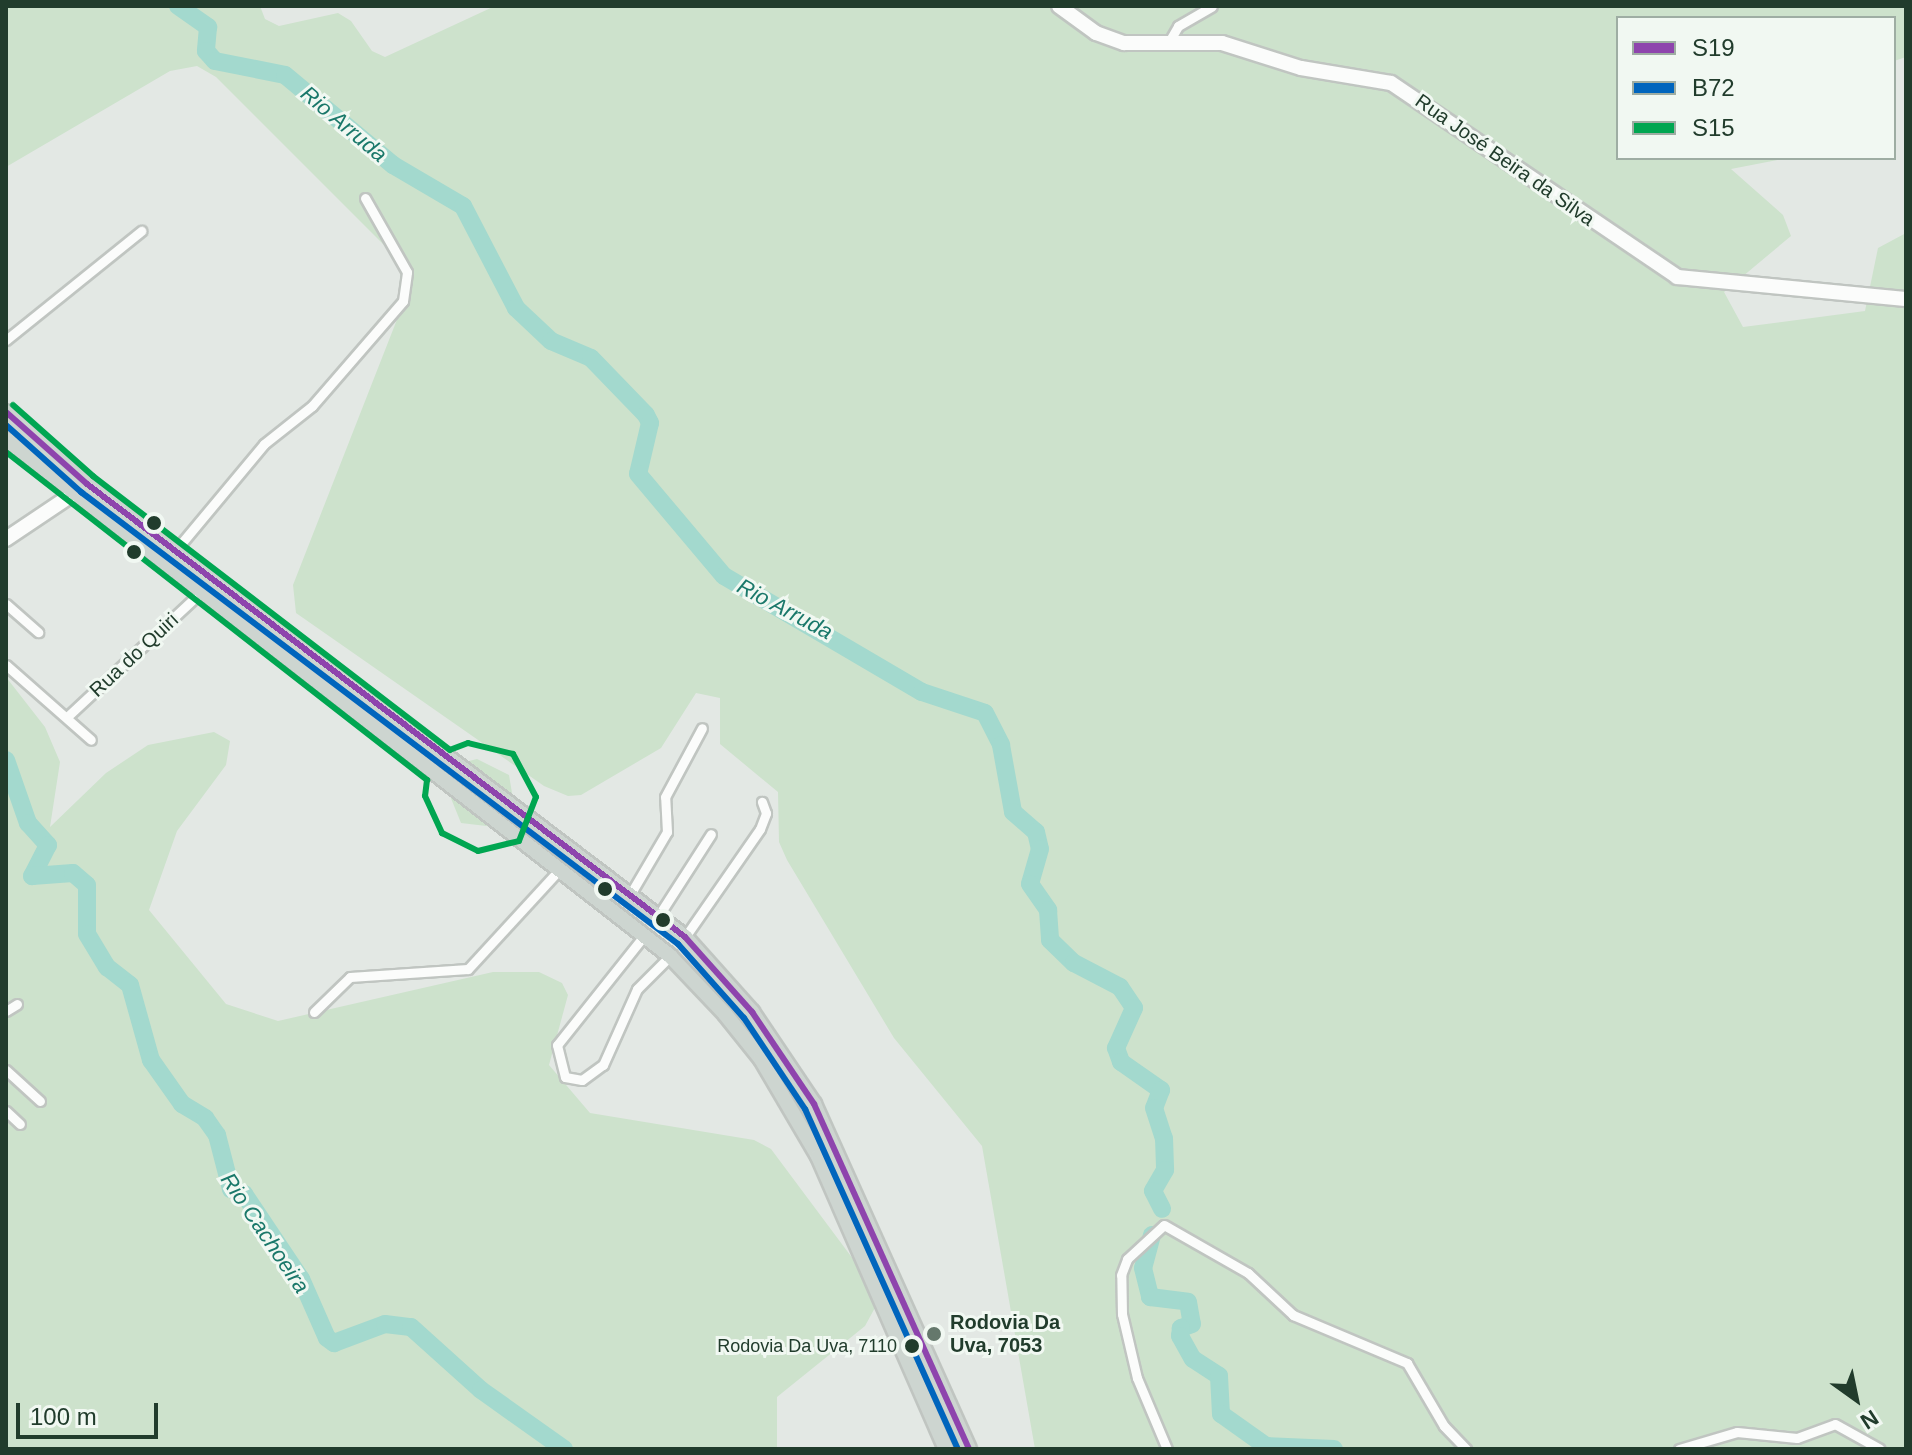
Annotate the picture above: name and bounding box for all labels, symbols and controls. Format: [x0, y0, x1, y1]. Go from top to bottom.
legend [1616, 16, 1896, 160]
text: S19 [1692, 34, 1735, 61]
text: B72 [1692, 74, 1735, 101]
water label: Rio Arruda [295, 80, 393, 168]
street label: Rua José Beira da Silva [1411, 89, 1599, 231]
text: S15 [1692, 114, 1735, 141]
unlabelled marker [146, 515, 162, 531]
unlabelled marker [126, 544, 142, 560]
water label: Rio Arruda [732, 573, 838, 645]
street label: Rua do Quiri [85, 608, 183, 702]
unlabelled marker [597, 881, 613, 897]
unlabelled marker [655, 912, 671, 928]
water label: Rio Cachoeira [215, 1168, 315, 1298]
place label: Rodovia Da Uva, 7053 [950, 1310, 1060, 1357]
marker: Rodovia Da Uva, 7053 [925, 1325, 943, 1343]
place label: Rodovia Da Uva, 7110 [717, 1335, 897, 1357]
marker: Rodovia Da Uva, 7110 [904, 1338, 920, 1354]
north arrow [1816, 1359, 1896, 1439]
scale bar [20, 1387, 162, 1437]
text: 100 m [30, 1403, 97, 1430]
text: N [1856, 1405, 1883, 1434]

